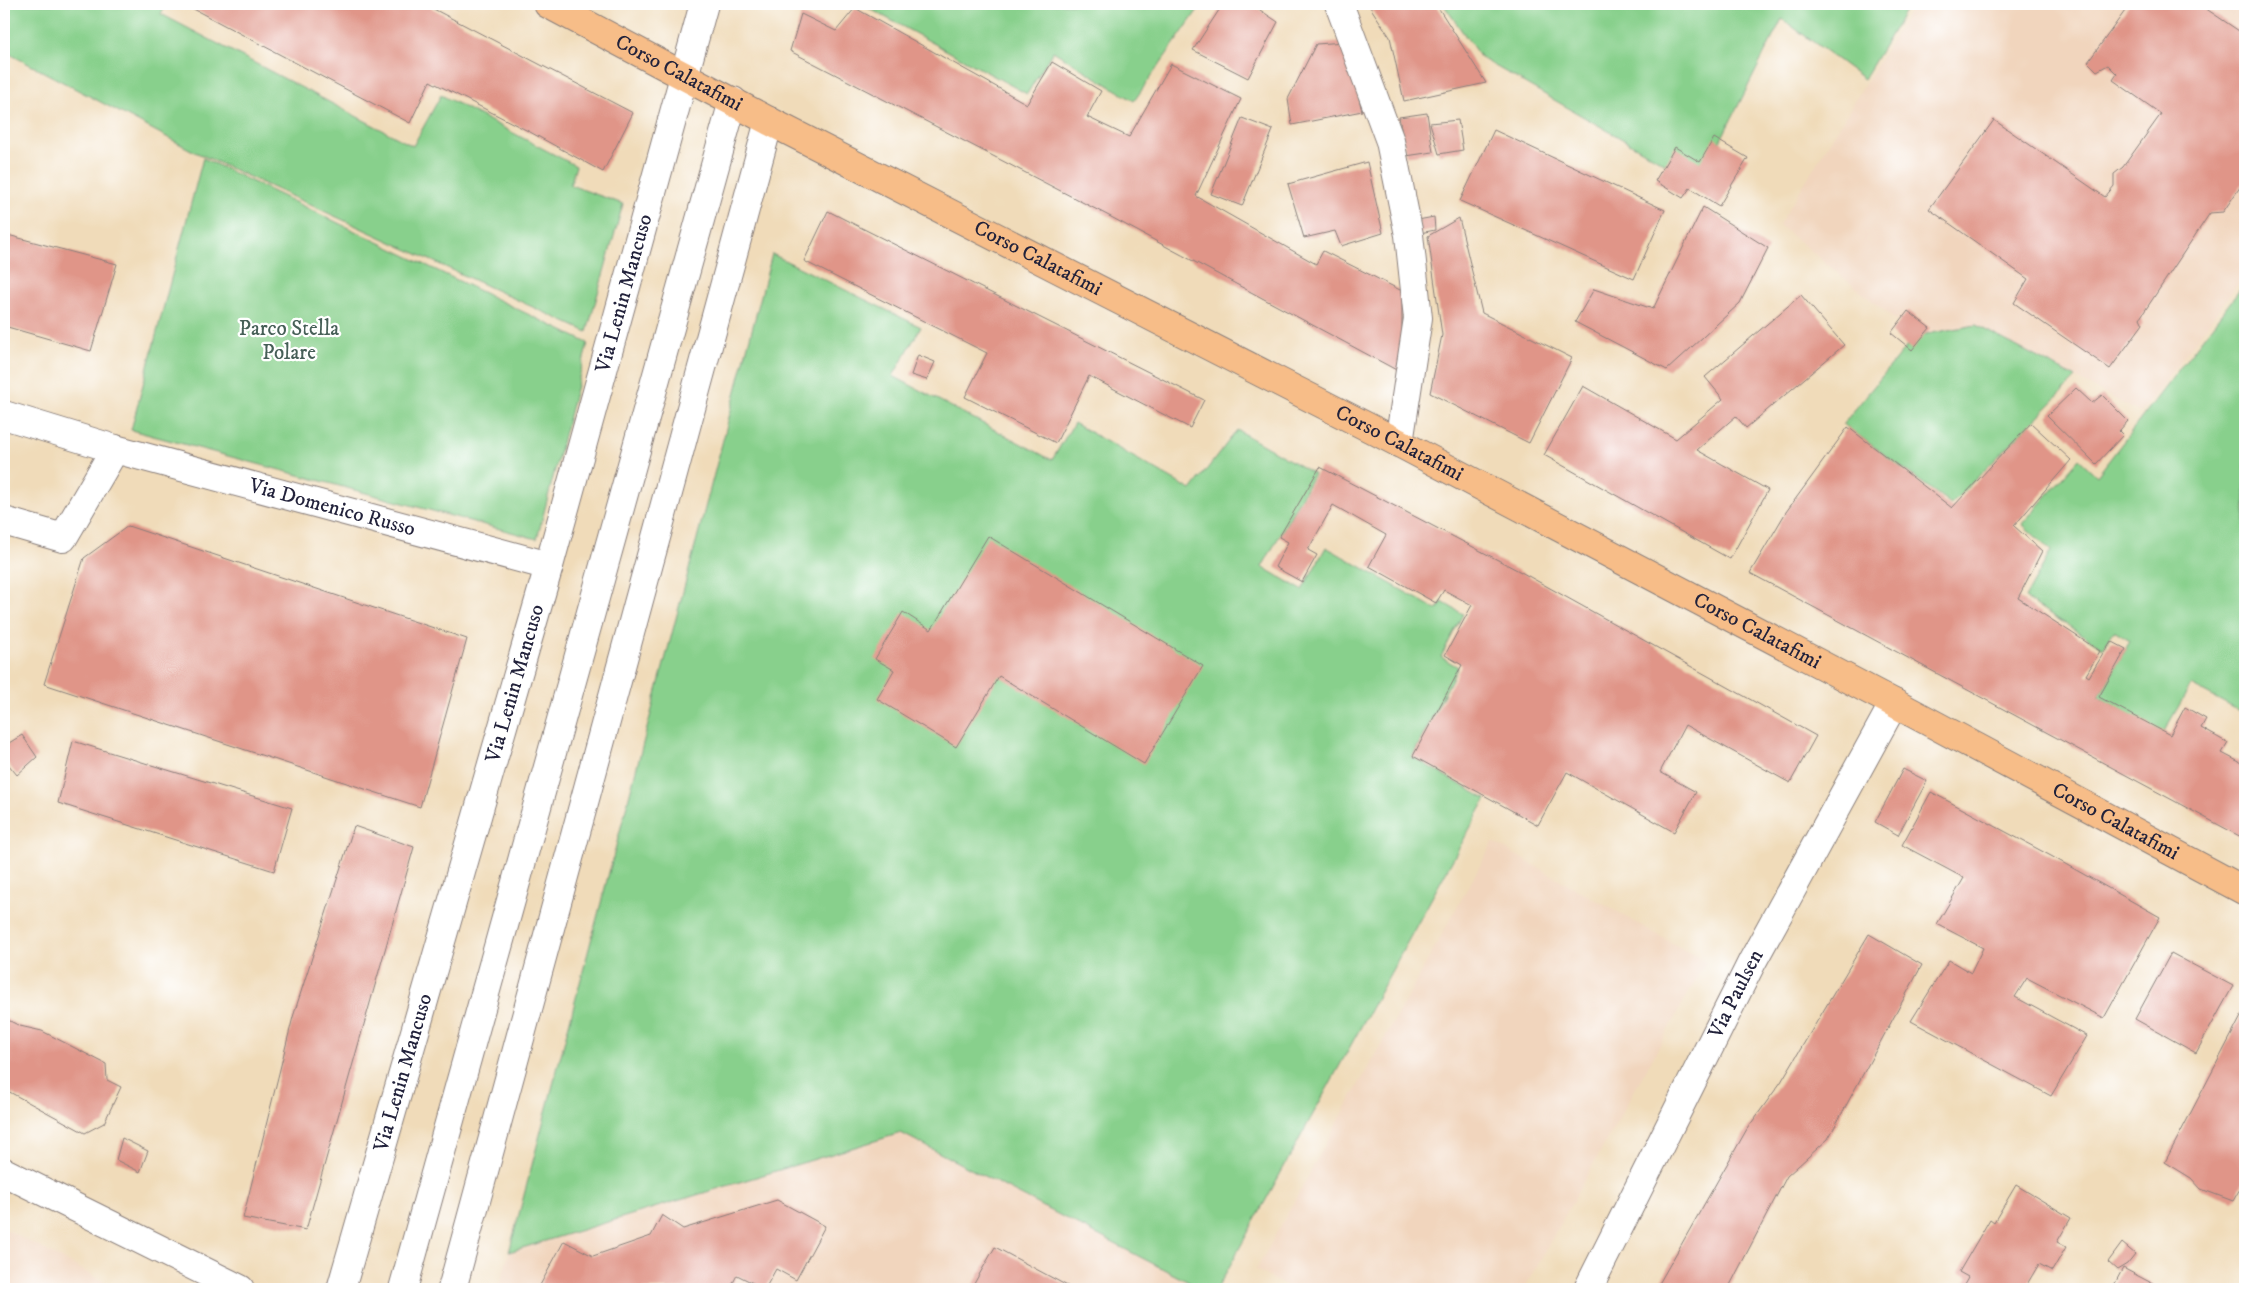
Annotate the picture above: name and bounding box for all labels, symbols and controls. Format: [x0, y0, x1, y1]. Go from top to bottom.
street label: Corso Calatafimi [611, 29, 747, 118]
street label: Via Lenin Mancuso [590, 211, 658, 377]
street label: Corso Calatafimi [969, 215, 1106, 302]
park label: Parco Stella Polare [239, 316, 339, 366]
street label: Corso Calatafimi [1331, 400, 1468, 487]
street label: Via Domenico Russo [245, 472, 418, 542]
street label: Corso Calatafimi [1689, 587, 1825, 675]
street label: Via Lenin Mancuso [480, 602, 550, 767]
street label: Corso Calatafimi [2047, 777, 2184, 866]
street label: Via Paulsen [1702, 945, 1769, 1044]
street label: Via Lenin Mancuso [368, 991, 438, 1156]

